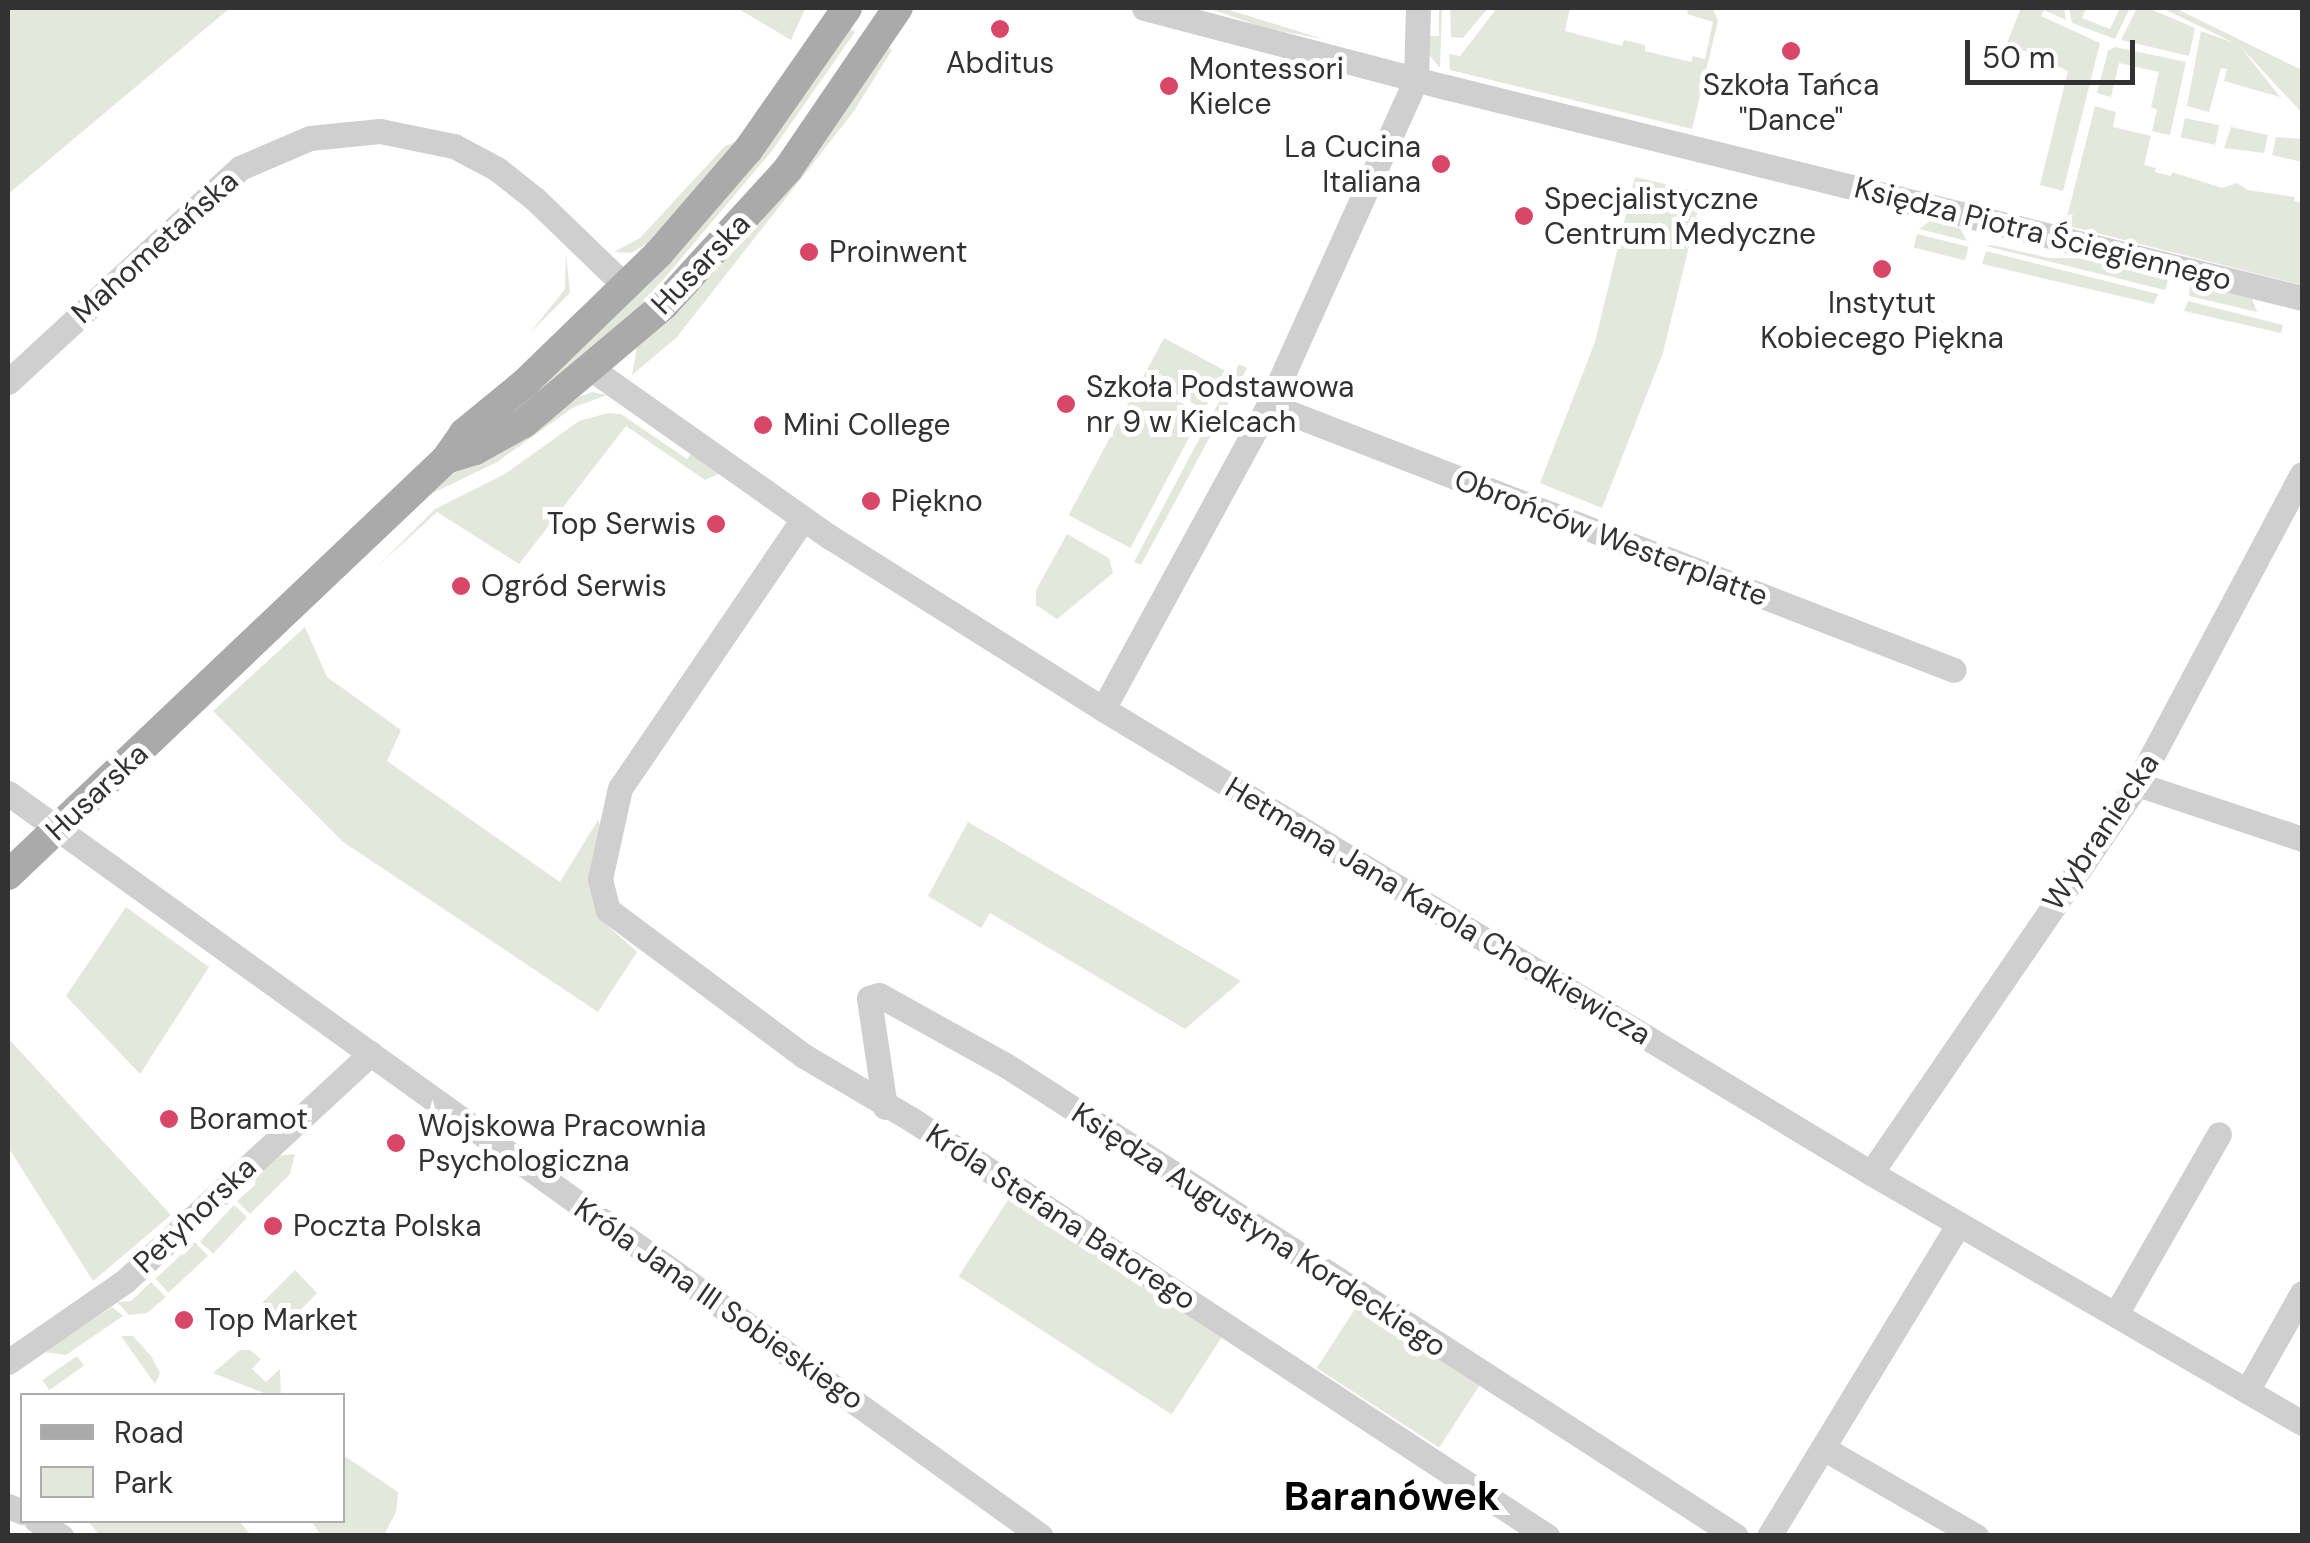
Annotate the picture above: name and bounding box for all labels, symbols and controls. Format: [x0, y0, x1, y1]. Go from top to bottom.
marker: Abditus [989, 18, 1011, 40]
scale bar [1970, 20, 2140, 82]
text: 50 m [1982, 38, 2056, 77]
marker: Szkoła Tańca "Dance" [1780, 40, 1802, 62]
place label: Abditus [946, 45, 1054, 81]
place label: Montessori Kielce [1189, 51, 1344, 122]
place label: Szkoła Tańca "Dance" [1703, 67, 1879, 138]
marker: Montessori Kielce [1158, 75, 1180, 97]
place label: La Cucina Italiana [1284, 129, 1421, 200]
marker: La Cucina Italiana [1430, 153, 1452, 175]
street label: Mahometańska [64, 163, 246, 331]
street label: Księdza Piotra Ściegiennego [1851, 170, 2235, 298]
place label: Specjalistyczne Centrum Medyczne [1544, 181, 1816, 252]
marker: Specjalistyczne Centrum Medyczne [1513, 205, 1535, 227]
street label: Husarska [644, 206, 758, 322]
place label: Proinwent [829, 234, 967, 270]
marker: Proinwent [798, 241, 820, 263]
marker: Instytut Kobiecego Piękna [1871, 258, 1893, 280]
place label: Instytut Kobiecego Piękna [1760, 285, 2004, 356]
place label: Szkoła Podstawowa nr 9 w Kielcach [1086, 369, 1354, 440]
marker: Szkoła Podstawowa nr 9 w Kielcach [1055, 393, 1077, 415]
place label: Mini College [783, 407, 951, 443]
marker: Mini College [752, 414, 774, 436]
street label: Obrońców Westerplatte [1449, 462, 1773, 614]
place label: Piękno [891, 483, 983, 519]
marker: Piękno [860, 490, 882, 512]
place label: Top Serwis [547, 506, 696, 542]
marker: Top Serwis [705, 513, 727, 535]
place label: Ogród Serwis [481, 568, 667, 604]
marker: Ogród Serwis [450, 575, 472, 597]
street label: Husarska [38, 736, 156, 848]
street label: Wybraniecka [2035, 747, 2167, 917]
street label: Hetmana Jana Karola Chodkiewicza [1219, 769, 1657, 1053]
street label: Księdza Augustyna Kordeckiego [1065, 1095, 1453, 1365]
place label: Boramot [189, 1101, 308, 1137]
marker: Boramot [158, 1108, 180, 1130]
place label: Wojskowa Pracownia Psychologiczna [418, 1108, 706, 1178]
street label: Króla Stefana Batorego [919, 1116, 1203, 1318]
marker: Wojskowa Pracownia Psychologiczna [383, 1130, 409, 1156]
street label: Petyhorska [126, 1149, 264, 1281]
street label: Króla Jana III Sobieskiego [567, 1190, 871, 1418]
place label: Poczta Polska [293, 1208, 482, 1244]
marker: Poczta Polska [262, 1215, 284, 1237]
place label: Top Market [204, 1302, 358, 1338]
marker: Top Market [173, 1309, 195, 1331]
legend [20, 1393, 345, 1523]
text: Road [114, 1413, 184, 1452]
text: Park [114, 1463, 173, 1502]
district label: Baranówek [1284, 1472, 1500, 1520]

